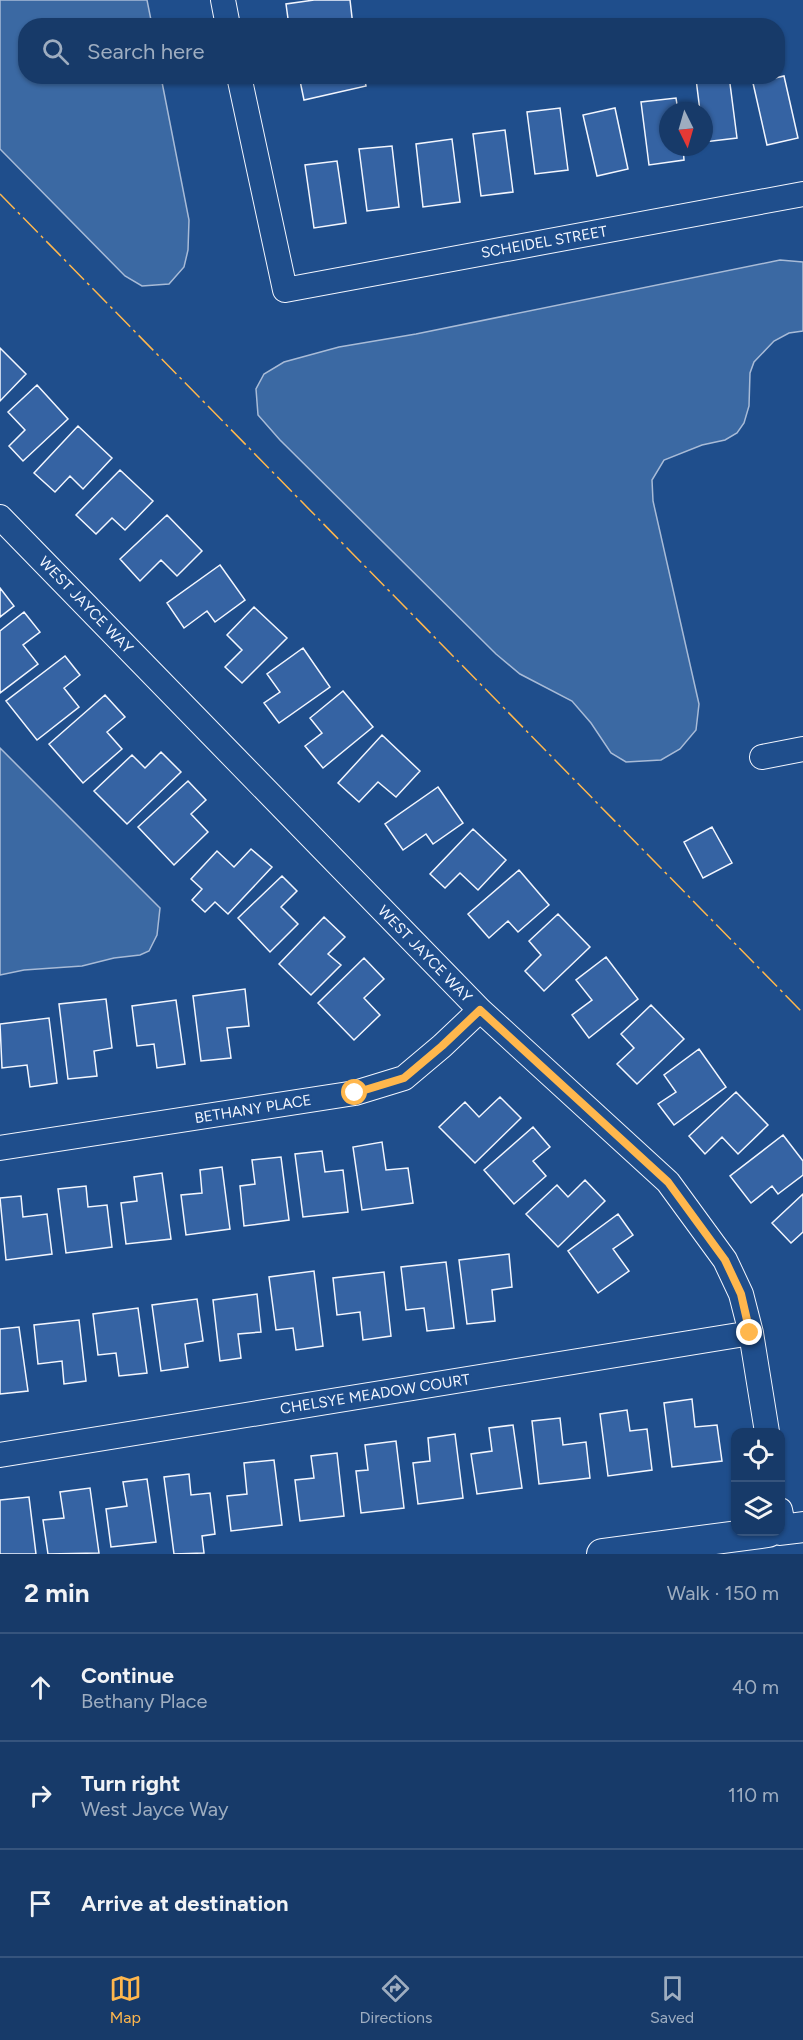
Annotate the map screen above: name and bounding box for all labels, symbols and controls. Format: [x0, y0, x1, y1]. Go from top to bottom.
search box [18, 18, 785, 84]
icon: search [39, 35, 72, 68]
text: Search here [87, 38, 205, 65]
north arrow [659, 102, 713, 156]
street label: SCHEIDEL STREET [479, 222, 609, 262]
street label: WEST JAYCE WAY [35, 553, 137, 657]
street label: WEST JAYCE WAY [374, 902, 476, 1006]
route start [341, 1079, 367, 1105]
street label: BETHANY PLACE [193, 1091, 313, 1127]
route end [736, 1319, 762, 1345]
street label: CHELSYE MEADOW COURT [279, 1370, 472, 1418]
map controls [731, 1428, 785, 1536]
button: locate [731, 1428, 785, 1482]
button: layers [731, 1482, 785, 1536]
text: 2 min [24, 1577, 90, 1609]
text: Walk · 150 m [667, 1581, 779, 1605]
text: Continue [81, 1662, 174, 1689]
icon: ahead [24, 1671, 57, 1704]
text: 40 m [732, 1675, 779, 1699]
text: Bethany Place [81, 1689, 207, 1713]
text: Turn right [81, 1770, 180, 1797]
icon: right [24, 1779, 57, 1812]
text: 110 m [728, 1783, 779, 1807]
text: West Jayce Way [81, 1797, 228, 1821]
icon: arrive [24, 1887, 57, 1920]
text: Arrive at destination [81, 1890, 289, 1917]
tab: Map [109, 1972, 142, 2027]
tab: Directions [359, 1972, 432, 2027]
tab: Saved [650, 1972, 694, 2027]

